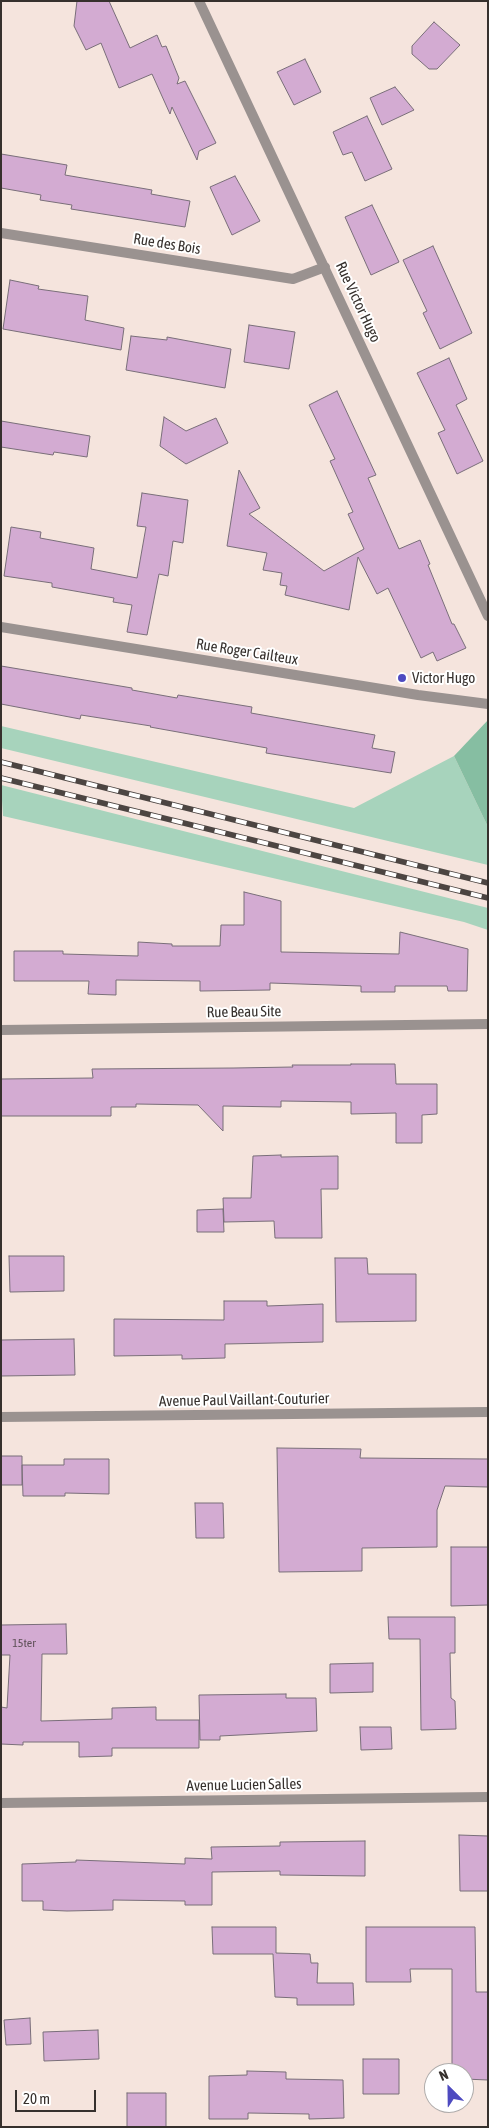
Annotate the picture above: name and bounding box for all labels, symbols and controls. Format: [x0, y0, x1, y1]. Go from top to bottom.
street label: Rue des Bois [132, 230, 202, 258]
street label: Rue Victor Hugo [331, 259, 385, 345]
street label: Rue Roger Cailteux [195, 635, 299, 669]
place label: Victor Hugo [412, 669, 475, 687]
marker: Victor Hugo [396, 672, 408, 684]
street label: Rue Beau Site [207, 1002, 281, 1022]
street label: Avenue Paul Vaillant-Couturier [159, 1390, 329, 1410]
house number: 15ter [12, 1636, 36, 1650]
street label: Avenue Lucien Salles [186, 1775, 302, 1795]
north arrow [424, 2063, 474, 2113]
text: N [437, 2066, 450, 2084]
scale bar [18, 2080, 99, 2112]
text: 20 m [23, 2090, 50, 2107]

